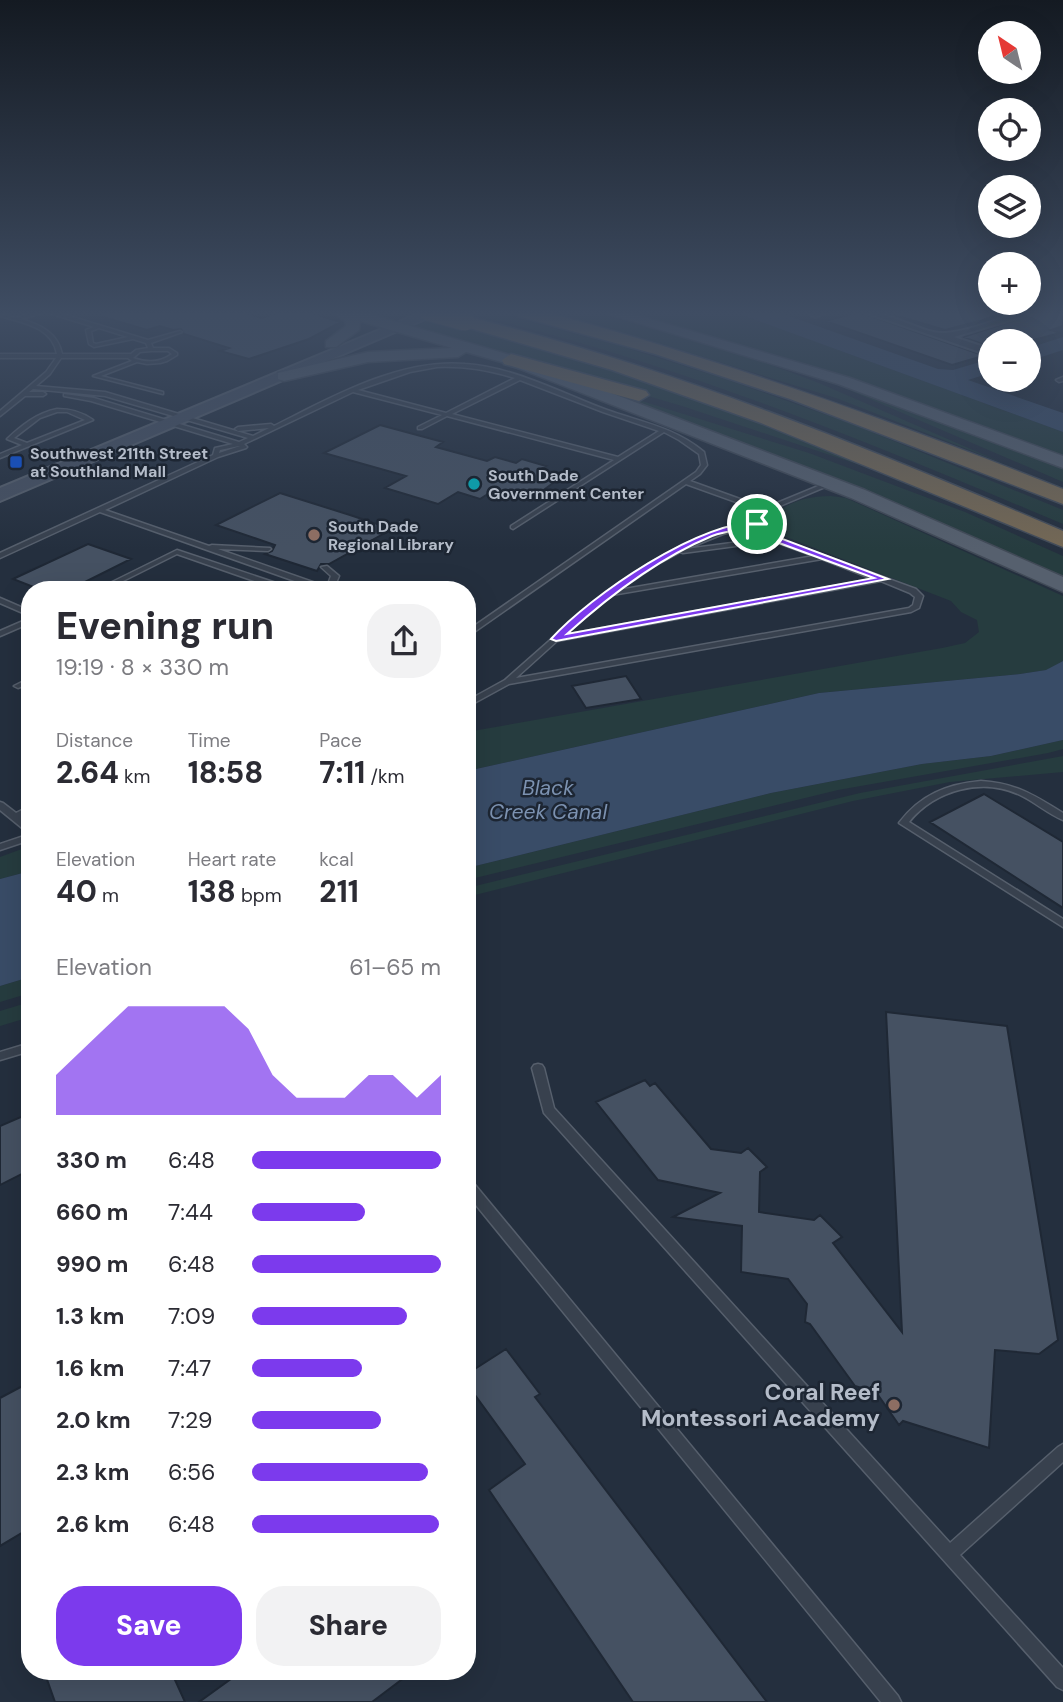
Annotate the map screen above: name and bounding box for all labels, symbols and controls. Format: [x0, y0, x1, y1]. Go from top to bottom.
north arrow [978, 21, 1041, 84]
map controls [978, 21, 1041, 392]
button: locate [978, 98, 1041, 161]
button: layers [978, 175, 1041, 238]
button: + [978, 252, 1041, 315]
button: − [978, 329, 1041, 392]
place label: Southwest 211th Street at Southland Mall [30, 443, 208, 482]
marker: Southwest 211th Street at Southland Mall [8, 454, 24, 470]
place label: South Dade Government Center [488, 465, 644, 504]
marker: South Dade Government Center [466, 476, 482, 492]
pin [727, 494, 787, 554]
icon: arrive [738, 505, 776, 543]
place label: South Dade Regional Library [328, 516, 454, 555]
marker: South Dade Regional Library [306, 527, 322, 543]
text: Evening run [56, 601, 274, 651]
button: share [367, 604, 441, 678]
text: 19:19 · 8 × 330 m [56, 652, 229, 682]
text: Distance [56, 728, 133, 753]
text: Time [188, 728, 231, 753]
text: Pace [319, 728, 362, 753]
text: 2.64 [56, 753, 119, 792]
text: 18:58 [188, 753, 263, 792]
text: 7:11 [319, 753, 365, 792]
text: km [119, 764, 150, 789]
text: /km [365, 764, 404, 789]
water label: Black Creek Canal [489, 774, 607, 826]
text: Elevation [56, 847, 135, 872]
text: Heart rate [188, 847, 276, 872]
text: kcal [319, 847, 354, 872]
text: 40 [56, 872, 97, 911]
text: 138 [188, 872, 236, 911]
text: 211 [319, 872, 359, 911]
text: m [97, 883, 119, 908]
text: bpm [236, 883, 282, 908]
text: Elevation [56, 952, 152, 982]
text: 61–65 m [349, 952, 441, 982]
text: 330 m [56, 1145, 127, 1175]
text: 6:48 [168, 1145, 215, 1175]
text: 660 m [56, 1197, 128, 1227]
text: 7:44 [168, 1197, 213, 1227]
text: 990 m [56, 1249, 128, 1279]
text: 6:48 [168, 1249, 215, 1279]
text: 1.3 km [56, 1301, 124, 1331]
text: 7:09 [168, 1301, 215, 1331]
text: 1.6 km [56, 1353, 124, 1383]
text: 7:47 [168, 1353, 211, 1383]
place label: Coral Reef Montessori Academy [641, 1377, 880, 1433]
marker: Coral Reef Montessori Academy [886, 1397, 902, 1413]
text: 2.0 km [56, 1405, 131, 1435]
text: 7:29 [168, 1405, 212, 1435]
text: 2.3 km [56, 1457, 129, 1487]
text: 6:56 [168, 1457, 216, 1487]
text: 2.6 km [56, 1509, 129, 1539]
text: 6:48 [168, 1509, 215, 1539]
button: Save [56, 1586, 242, 1666]
button: Share [256, 1586, 441, 1666]

